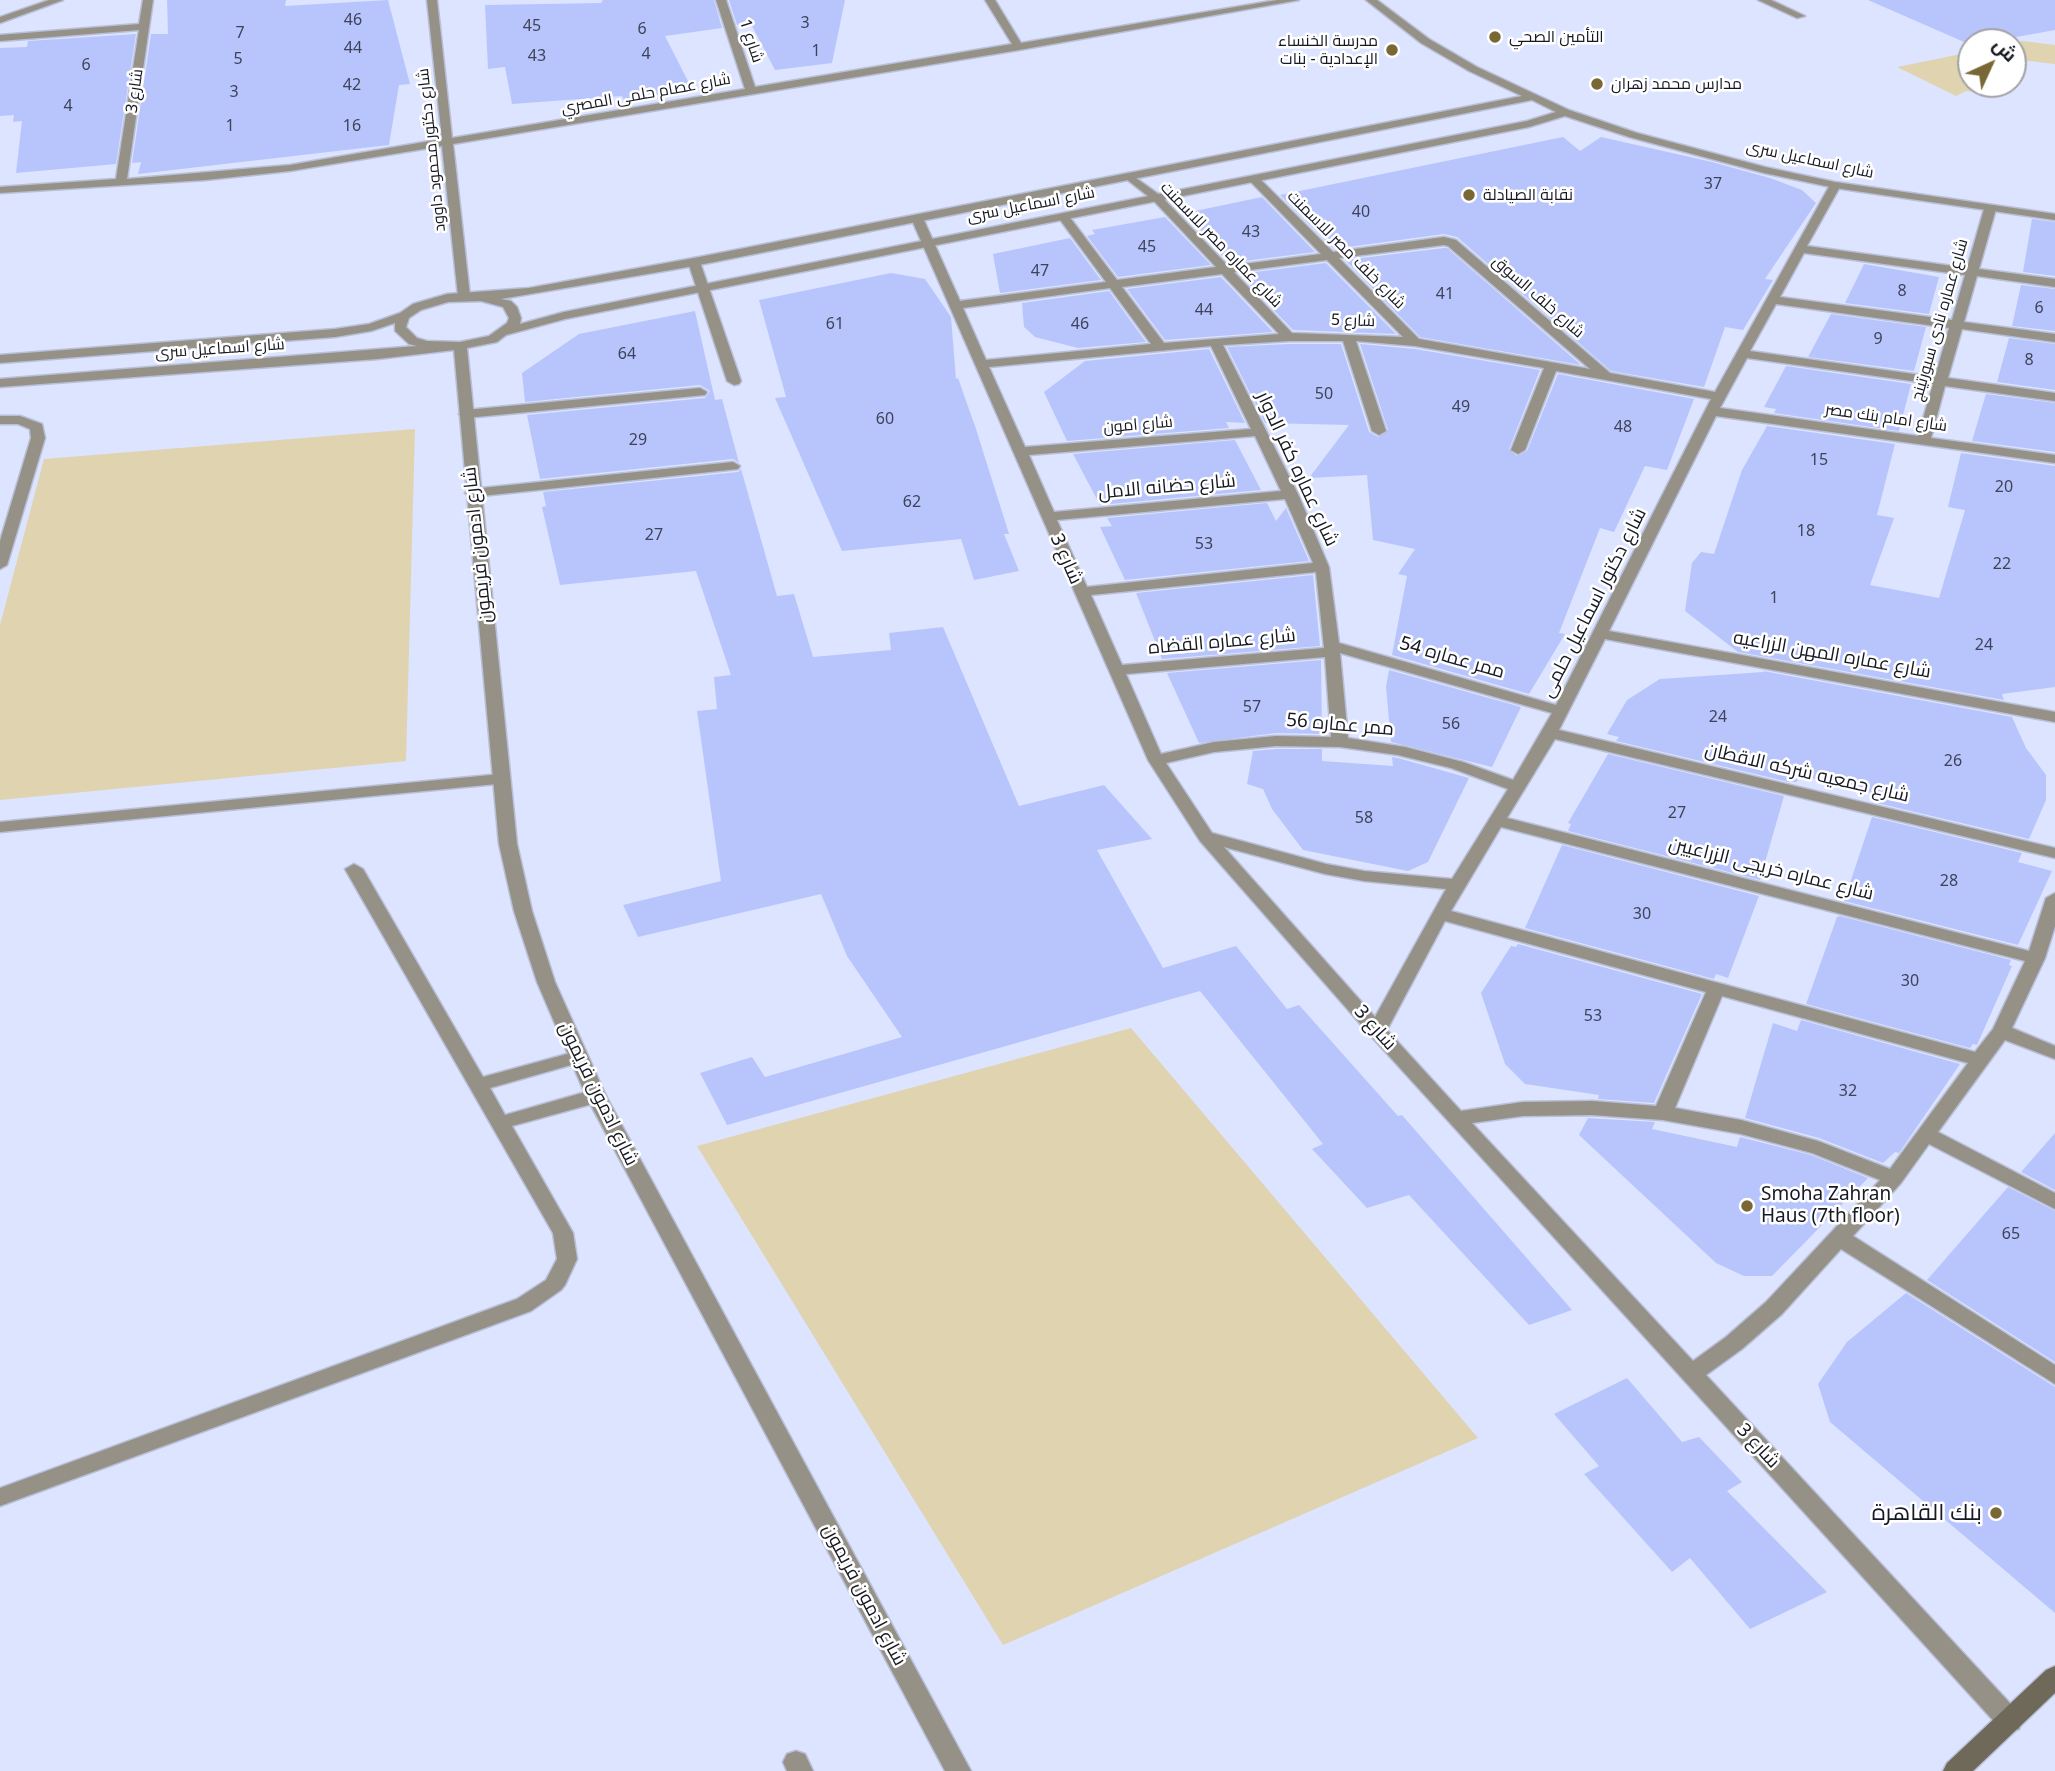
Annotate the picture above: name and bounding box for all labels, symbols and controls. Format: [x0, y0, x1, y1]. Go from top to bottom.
house number: 46 [344, 10, 362, 30]
house number: 3 [800, 13, 810, 33]
house number: 45 [523, 16, 541, 36]
street label: شارع 1 [735, 17, 767, 65]
house number: 6 [637, 19, 647, 39]
house number: 7 [235, 23, 245, 43]
place label: التأمين الصحي [1509, 27, 1604, 47]
north arrow [1957, 28, 2027, 98]
marker: التأمين الصحي [1487, 29, 1503, 45]
place label: مدرسة الخنساء الإعدادية - بنات [1278, 31, 1378, 69]
text: ش [1988, 32, 2023, 67]
house number: 44 [344, 38, 362, 58]
house number: 1 [811, 41, 821, 61]
marker: مدرسة الخنساء الإعدادية - بنات [1384, 42, 1400, 58]
house number: 4 [641, 44, 651, 64]
house number: 43 [528, 46, 546, 66]
house number: 5 [233, 49, 243, 69]
house number: 6 [81, 55, 91, 75]
street label: شارع دكتور محمود داوود [414, 67, 450, 233]
street label: شارع 3 [122, 68, 148, 114]
street label: شارع عصام حلمى المصري [560, 70, 732, 118]
place label: مدارس محمد زهران [1611, 74, 1742, 94]
house number: 42 [343, 75, 361, 95]
marker: مدارس محمد زهران [1589, 76, 1605, 92]
house number: 3 [229, 82, 239, 102]
house number: 4 [63, 96, 73, 116]
house number: 1 [225, 116, 235, 136]
house number: 16 [343, 116, 361, 136]
street label: شارع اسماعيل سرى [1745, 137, 1875, 183]
house number: 37 [1704, 174, 1722, 194]
street label: شارع عماره مصر للاسمنت [1156, 178, 1286, 312]
street label: شارع اسماعيل سرى [965, 183, 1097, 227]
place label: نقابة الصيادلة [1483, 185, 1573, 205]
street label: شارع خلف مصر للاسمنت [1283, 187, 1409, 313]
marker: نقابة الصيادلة [1461, 187, 1477, 203]
house number: 40 [1352, 202, 1370, 222]
house number: 43 [1242, 222, 1260, 242]
house number: 45 [1138, 237, 1156, 257]
street label: شارع عماره نادى سبورتينج [1908, 237, 1972, 403]
street label: شارع خلف السوق [1488, 252, 1588, 342]
house number: 47 [1031, 261, 1049, 281]
house number: 8 [1897, 281, 1907, 301]
house number: 41 [1436, 284, 1454, 304]
house number: 6 [2034, 298, 2044, 318]
house number: 44 [1195, 300, 1213, 320]
street label: شارع 5 [1331, 311, 1375, 331]
house number: 61 [826, 314, 844, 334]
house number: 46 [1071, 314, 1089, 334]
house number: 9 [1873, 329, 1883, 349]
street label: شارع اسماعيل سرى [155, 335, 285, 363]
house number: 64 [618, 344, 636, 364]
house number: 8 [2024, 350, 2034, 370]
house number: 50 [1315, 384, 1333, 404]
street label: شارع عماره كفر الدوار [1251, 388, 1343, 550]
house number: 49 [1452, 397, 1470, 417]
street label: شارع امام بنك مصر [1824, 400, 1948, 436]
house number: 60 [876, 409, 894, 429]
street label: شارع امون [1102, 412, 1174, 438]
house number: 48 [1614, 417, 1632, 437]
house number: 29 [629, 430, 647, 450]
house number: 15 [1810, 450, 1828, 470]
street label: شارع ادمون فريمون [458, 466, 498, 624]
street label: شارع حضانه الامل [1097, 470, 1237, 504]
house number: 20 [1995, 477, 2013, 497]
house number: 62 [903, 492, 921, 512]
street label: شارع دكتور اسماعيل حلمى [1536, 504, 1652, 702]
house number: 18 [1797, 521, 1815, 541]
house number: 27 [645, 525, 663, 545]
street label: شارع 3 [1045, 530, 1087, 588]
house number: 53 [1195, 534, 1213, 554]
house number: 22 [1993, 554, 2011, 574]
house number: 1 [1769, 588, 1779, 608]
street label: شارع عماره القضاه [1147, 624, 1297, 660]
street label: شارع عماره المهن الزراعيه [1731, 626, 1933, 684]
street label: ممر عماره 54 [1397, 632, 1507, 684]
house number: 24 [1975, 635, 1993, 655]
house number: 57 [1243, 697, 1261, 717]
house number: 24 [1709, 707, 1727, 727]
street label: ممر عماره 56 [1285, 709, 1395, 741]
house number: 56 [1442, 714, 1460, 734]
street label: شارع جمعيه شركه الاقطان [1703, 738, 1911, 808]
house number: 26 [1944, 751, 1962, 771]
house number: 27 [1668, 803, 1686, 823]
house number: 58 [1355, 808, 1373, 828]
street label: شارع عماره خريجى الزراعيين [1666, 832, 1876, 906]
house number: 28 [1940, 871, 1958, 891]
house number: 30 [1633, 904, 1651, 924]
house number: 30 [1901, 971, 1919, 991]
street label: شارع 3 [1349, 1001, 1401, 1055]
house number: 53 [1584, 1006, 1602, 1026]
street label: شارع ادمون فريمون [553, 1018, 643, 1170]
house number: 32 [1839, 1081, 1857, 1101]
place label: Smoha Zahran Haus (7th floor) [1761, 1184, 1900, 1228]
marker: Smoha Zahran Haus (7th floor) [1739, 1198, 1755, 1214]
house number: 65 [2002, 1224, 2020, 1244]
street label: شارع 3 [1732, 1419, 1784, 1473]
place label: بنك القاهرة [1872, 1499, 1982, 1527]
marker: بنك القاهرة [1988, 1505, 2004, 1521]
street label: شارع ادمون فريمون [817, 1520, 911, 1670]

